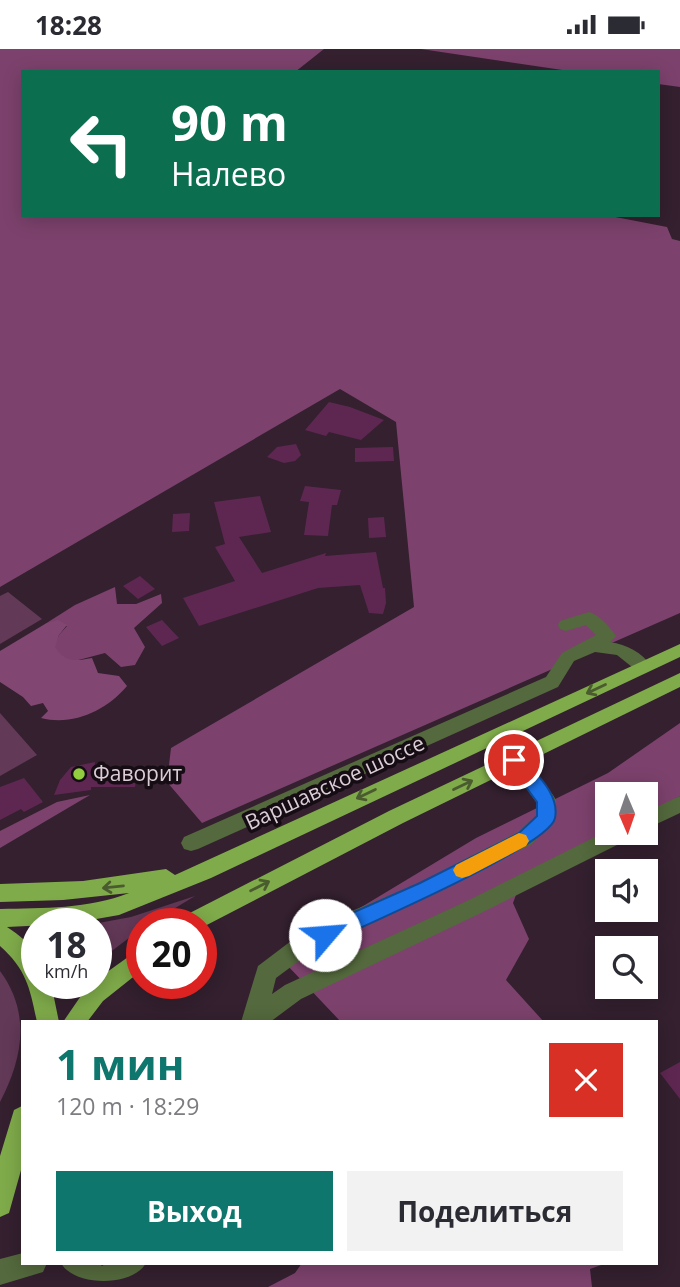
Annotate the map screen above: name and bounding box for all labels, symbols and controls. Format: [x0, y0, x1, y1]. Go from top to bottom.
text: 18:28 [35, 7, 102, 43]
text: 90 m [171, 89, 288, 155]
icon: left [56, 98, 147, 189]
text: Налево [171, 152, 286, 195]
one-way arrow [586, 682, 607, 696]
street label: Варшавское шоссе [241, 728, 429, 836]
pin [484, 730, 544, 790]
icon: arrive [495, 741, 533, 779]
place label: Фаворит [93, 759, 182, 787]
marker: Фаворит [71, 766, 87, 782]
one-way arrow [452, 777, 473, 791]
north arrow [595, 782, 658, 845]
map controls [595, 782, 658, 999]
one-way arrow [356, 787, 377, 801]
button: sound [595, 859, 658, 922]
one-way arrow [249, 879, 270, 893]
one-way arrow [102, 881, 125, 894]
position arrow [288, 898, 362, 972]
speed limit sign: 20 [126, 908, 217, 999]
text: 18 [46, 921, 87, 968]
button: search [595, 936, 658, 999]
text: km/h [45, 959, 88, 983]
text: 1 мин [56, 1035, 184, 1092]
button: close [549, 1043, 623, 1117]
text: 120 m · 18:29 [56, 1090, 199, 1122]
button: Выход [56, 1171, 333, 1251]
button: Поделиться [347, 1171, 623, 1251]

